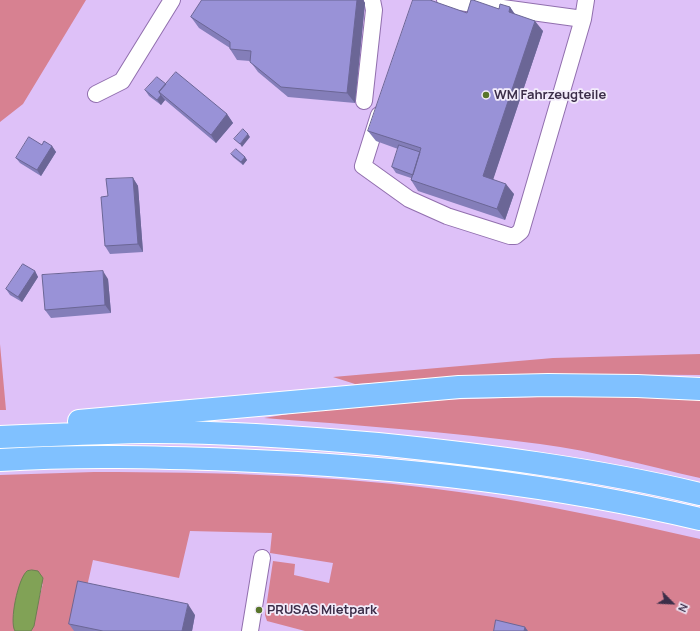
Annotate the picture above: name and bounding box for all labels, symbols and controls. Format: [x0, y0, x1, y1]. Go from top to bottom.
place label: WM Fahrzeugteile [494, 87, 606, 103]
marker: WM Fahrzeugteile [481, 90, 491, 100]
north arrow [652, 583, 692, 623]
text: N [675, 601, 692, 615]
place label: PRUSAS Mietpark [267, 602, 377, 618]
marker: PRUSAS Mietpark [254, 605, 264, 615]

